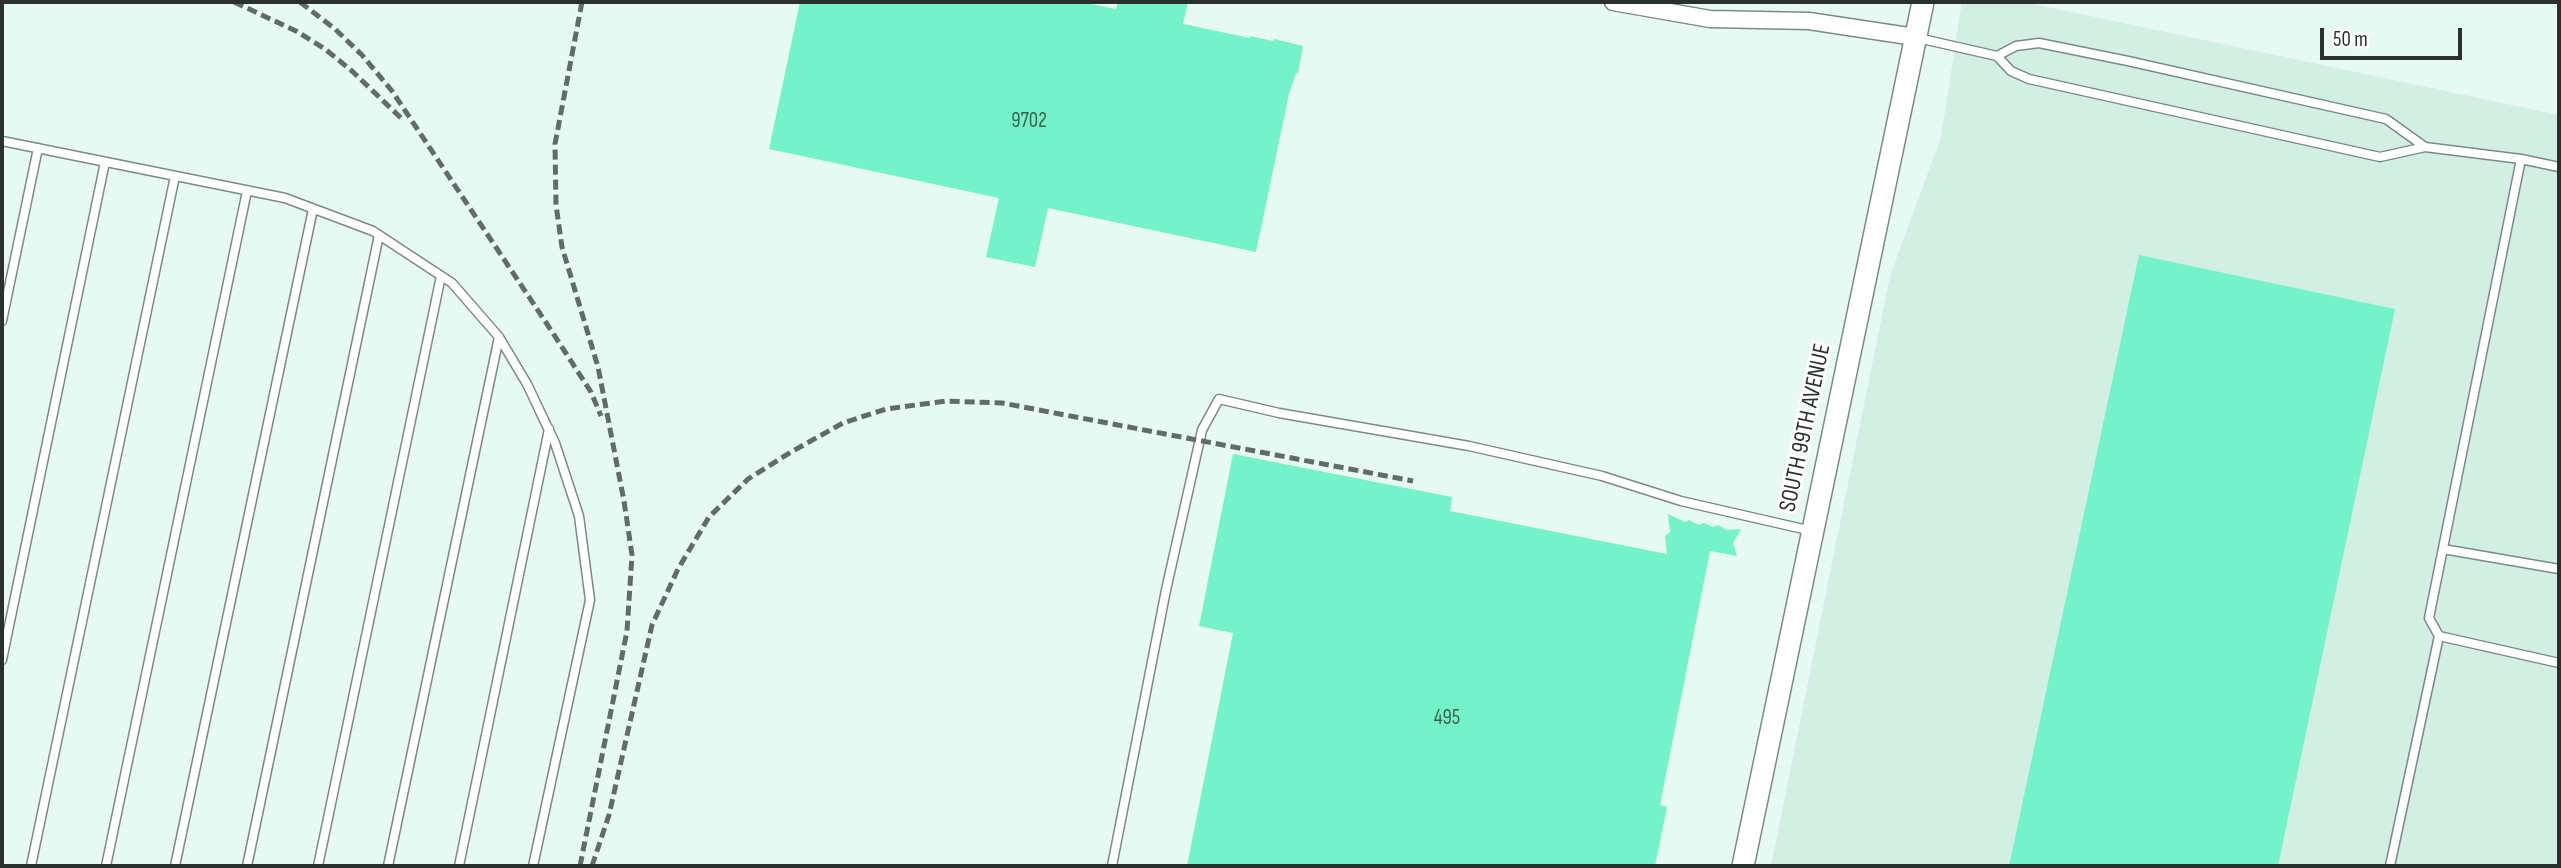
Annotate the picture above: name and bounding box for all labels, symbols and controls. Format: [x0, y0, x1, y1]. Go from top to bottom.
scale bar [2323, 14, 2465, 58]
text: 50 m [2333, 27, 2368, 52]
house number: 9702 [1011, 109, 1047, 135]
street label: SOUTH 99TH AVENUE [1774, 341, 1838, 515]
house number: 495 [1434, 706, 1460, 732]

